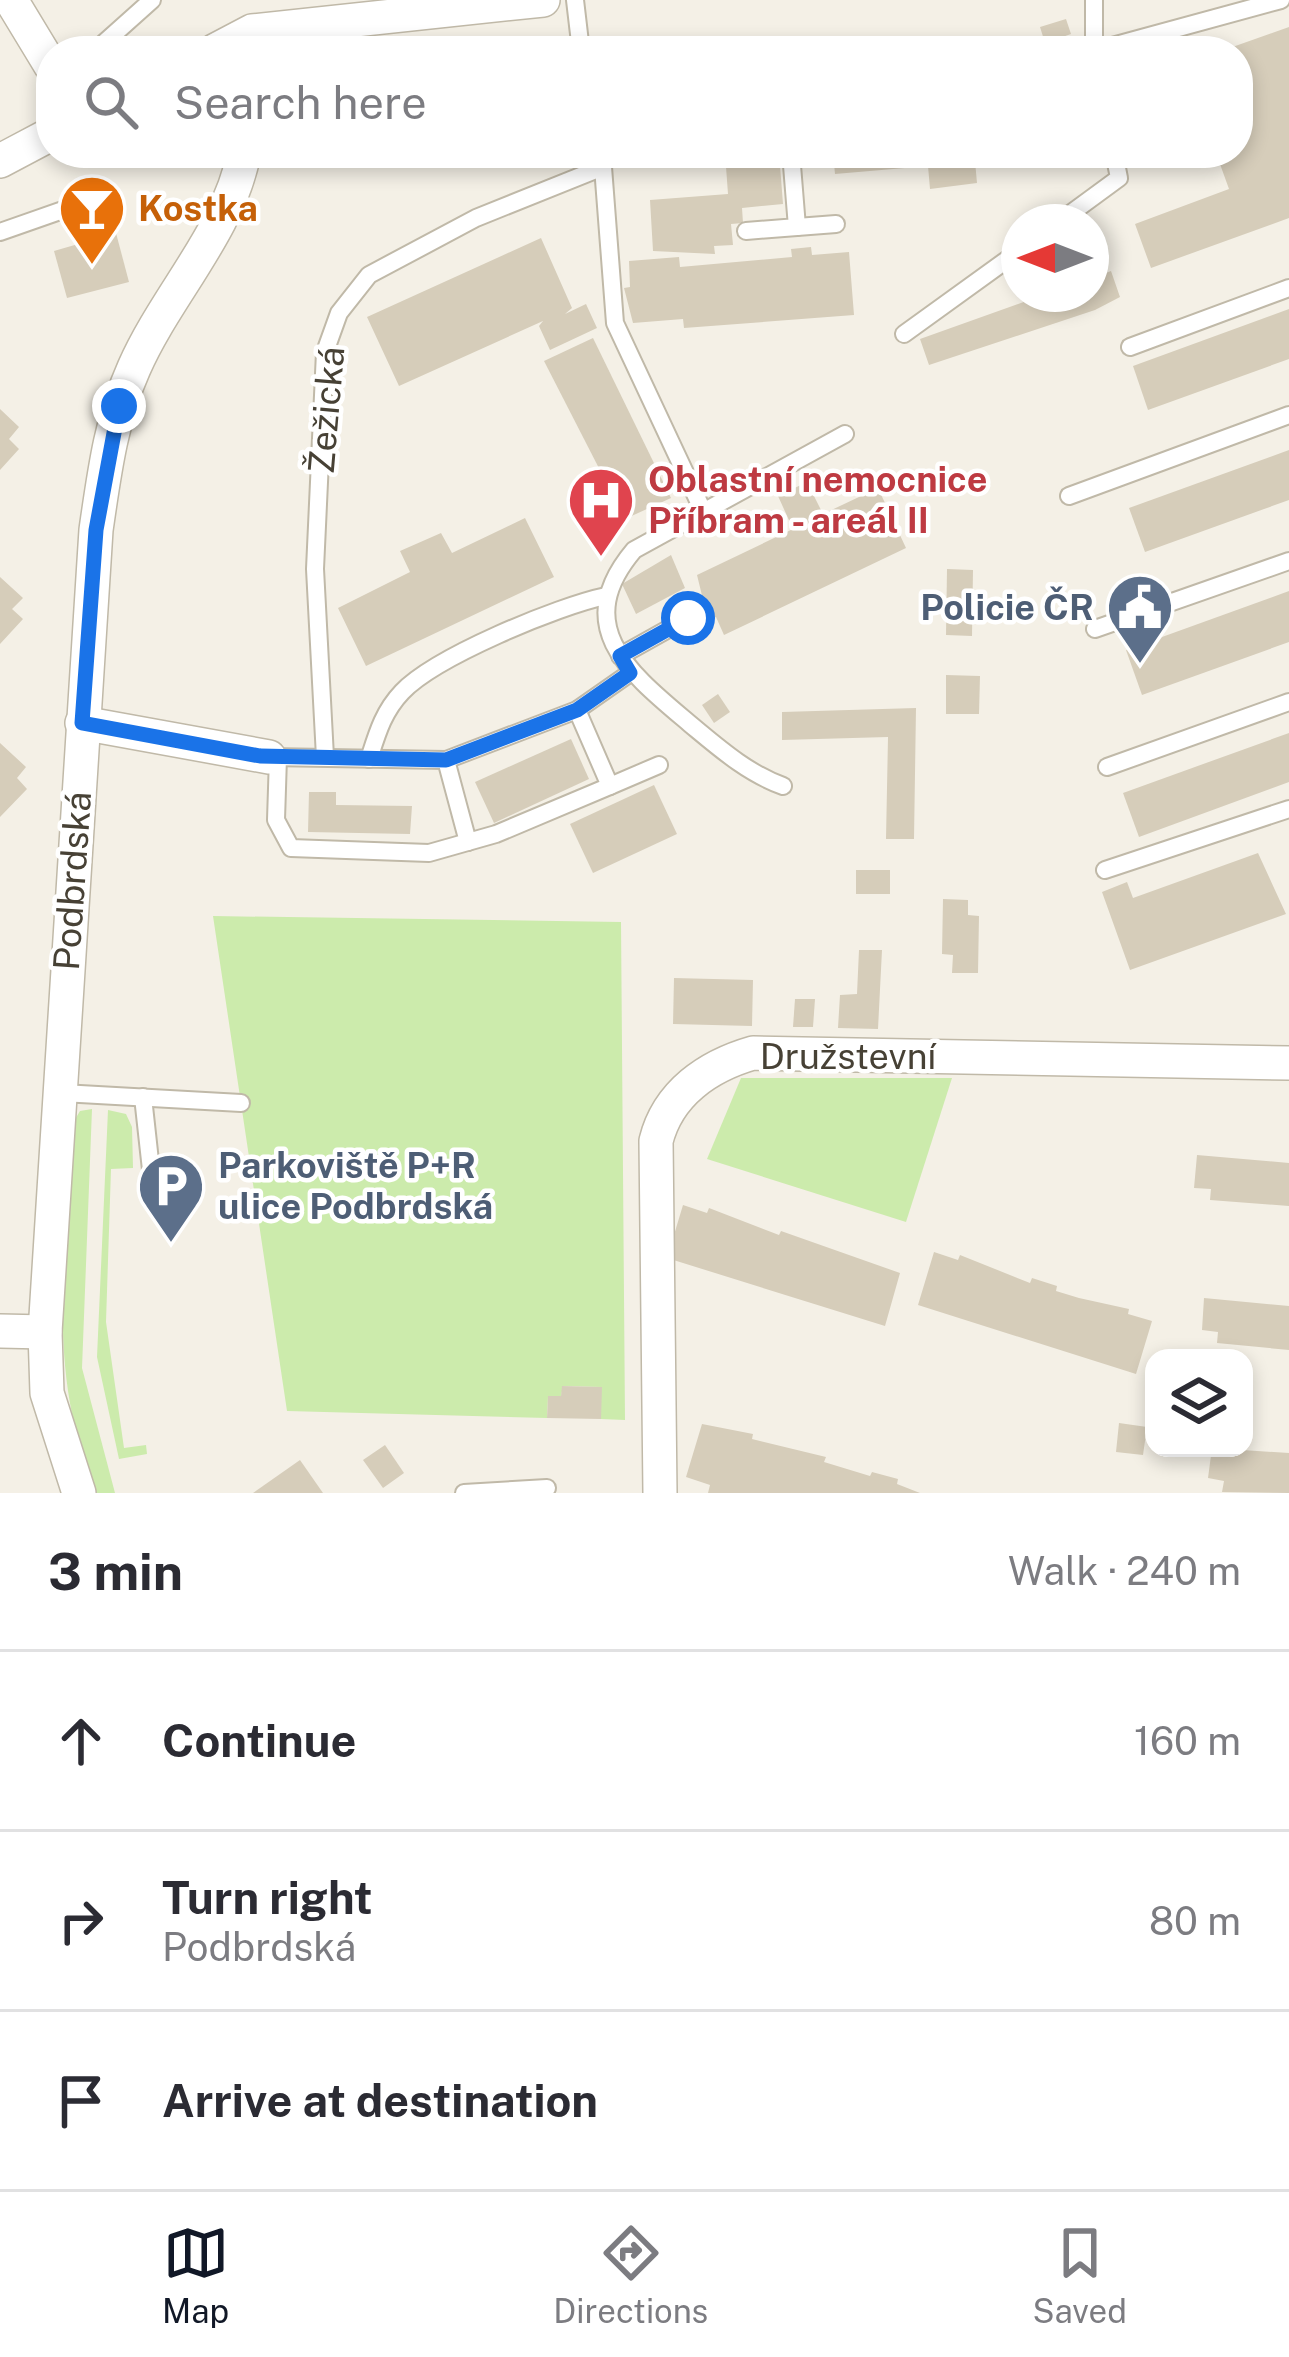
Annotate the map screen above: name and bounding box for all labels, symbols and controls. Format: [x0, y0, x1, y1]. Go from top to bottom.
search box [36, 36, 1253, 168]
icon: search [78, 69, 144, 135]
text: Search here [174, 76, 427, 129]
bar icon: Kostka [57, 173, 127, 267]
place label: Kostka [138, 187, 258, 229]
north arrow [1001, 204, 1109, 312]
street label: Žežická [300, 345, 352, 475]
route end [92, 379, 146, 433]
place label: Oblastní nemocnice Příbram - areál II [648, 458, 988, 541]
hospital icon: Oblastní nemocnice Příbram - areál II [566, 465, 636, 559]
public building icon: Policie ČR [1105, 572, 1175, 666]
place label: Policie ČR [920, 586, 1094, 628]
route start [661, 591, 715, 645]
street label: Podbrdská [45, 790, 99, 972]
street label: Družstevní [760, 1035, 937, 1077]
place label: Parkoviště P+R ulice Podbrdská [218, 1144, 493, 1227]
parking icon: Parkoviště P+R ulice Podbrdská [136, 1151, 206, 1245]
map controls [1145, 1349, 1253, 1457]
button: layers [1145, 1349, 1253, 1457]
text: 3 min [48, 1542, 183, 1601]
text: Walk · 240 m [1008, 1548, 1241, 1594]
icon: ahead [48, 1708, 114, 1774]
text: Continue [162, 1714, 356, 1767]
text: 160 m [1134, 1718, 1241, 1764]
text: Turn right [162, 1871, 373, 1924]
icon: right [48, 1888, 114, 1954]
text: 80 m [1149, 1898, 1241, 1944]
text: Podbrdská [162, 1924, 356, 1970]
icon: arrive [48, 2068, 114, 2134]
text: Arrive at destination [162, 2074, 598, 2127]
tab: Map [162, 2220, 229, 2330]
tab: Directions [553, 2220, 708, 2330]
tab: Saved [1033, 2220, 1127, 2330]

